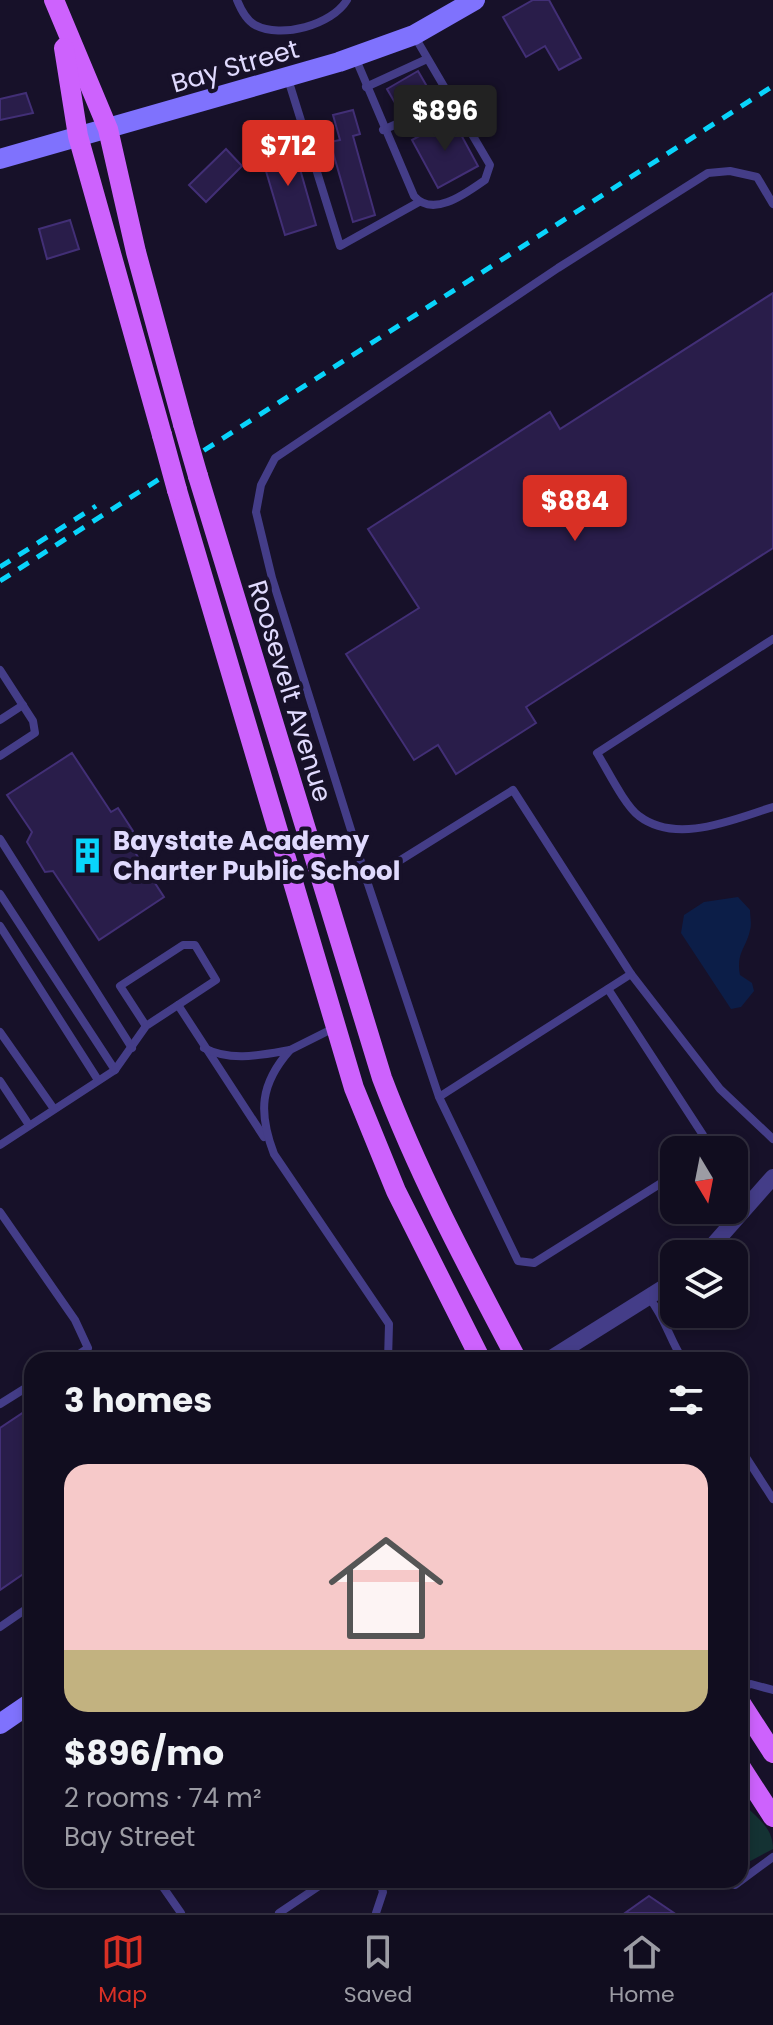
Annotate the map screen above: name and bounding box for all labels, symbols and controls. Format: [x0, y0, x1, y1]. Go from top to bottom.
street label: Bay Street [167, 31, 303, 101]
pin: $896 [398, 85, 492, 153]
text: $896 [412, 93, 478, 129]
pin: $712 [241, 120, 335, 188]
text: $712 [260, 128, 316, 164]
pin: $884 [528, 475, 622, 543]
text: $884 [541, 483, 609, 519]
street label: Roosevelt Avenue [239, 576, 341, 806]
place label: Baystate Academy Charter Public School [113, 823, 400, 889]
building icon: Baystate Academy Charter Public School [68, 837, 106, 875]
north arrow [660, 1136, 748, 1224]
map controls [660, 1136, 748, 1328]
button: layers [660, 1240, 748, 1328]
text: 3 homes [64, 1376, 212, 1424]
icon: filters [664, 1378, 708, 1422]
icon: home [314, 1516, 458, 1660]
text: $896/mo [64, 1729, 224, 1777]
text: 2 rooms · 74 m² [64, 1780, 261, 1816]
text: Bay Street [64, 1819, 195, 1855]
tab: Map [98, 1930, 147, 2011]
tab: Saved [344, 1930, 412, 2011]
tab: Home [609, 1930, 675, 2011]

